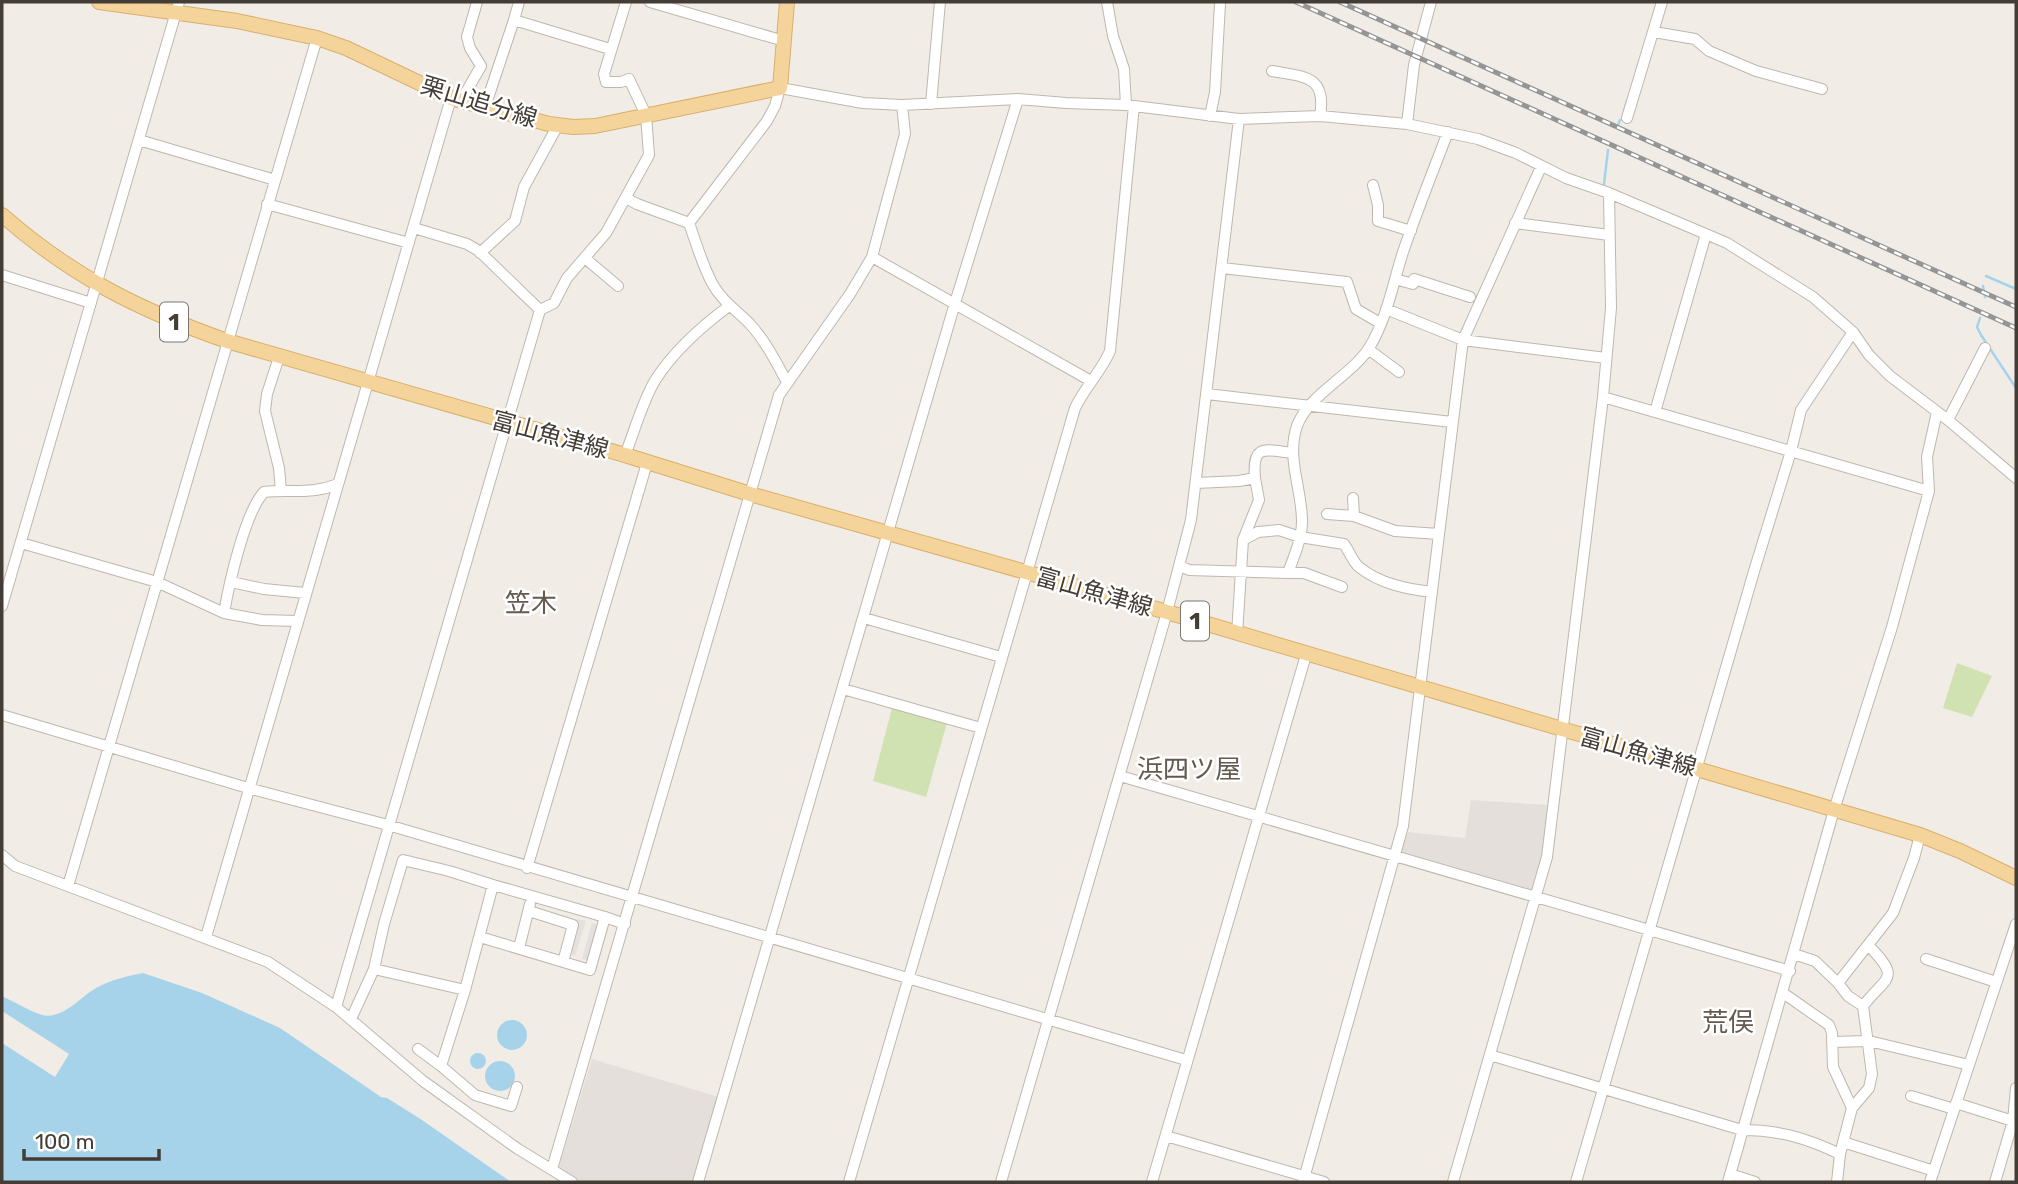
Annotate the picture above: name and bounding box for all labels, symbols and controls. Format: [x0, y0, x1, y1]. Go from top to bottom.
street label: 栗山追分線 [418, 71, 540, 133]
road number: 1 [160, 302, 188, 342]
street label: 富山魚津線 [488, 406, 612, 464]
street label: 富山魚津線 [1032, 562, 1156, 622]
district label: 笠木 [505, 588, 557, 619]
road number: 1 [1181, 601, 1209, 640]
street label: 富山魚津線 [1576, 722, 1700, 782]
district label: 浜四ツ屋 [1137, 754, 1241, 785]
district label: 荒俣 [1702, 1007, 1754, 1038]
scale bar [24, 1118, 159, 1162]
text: 100 m [35, 1129, 94, 1154]

